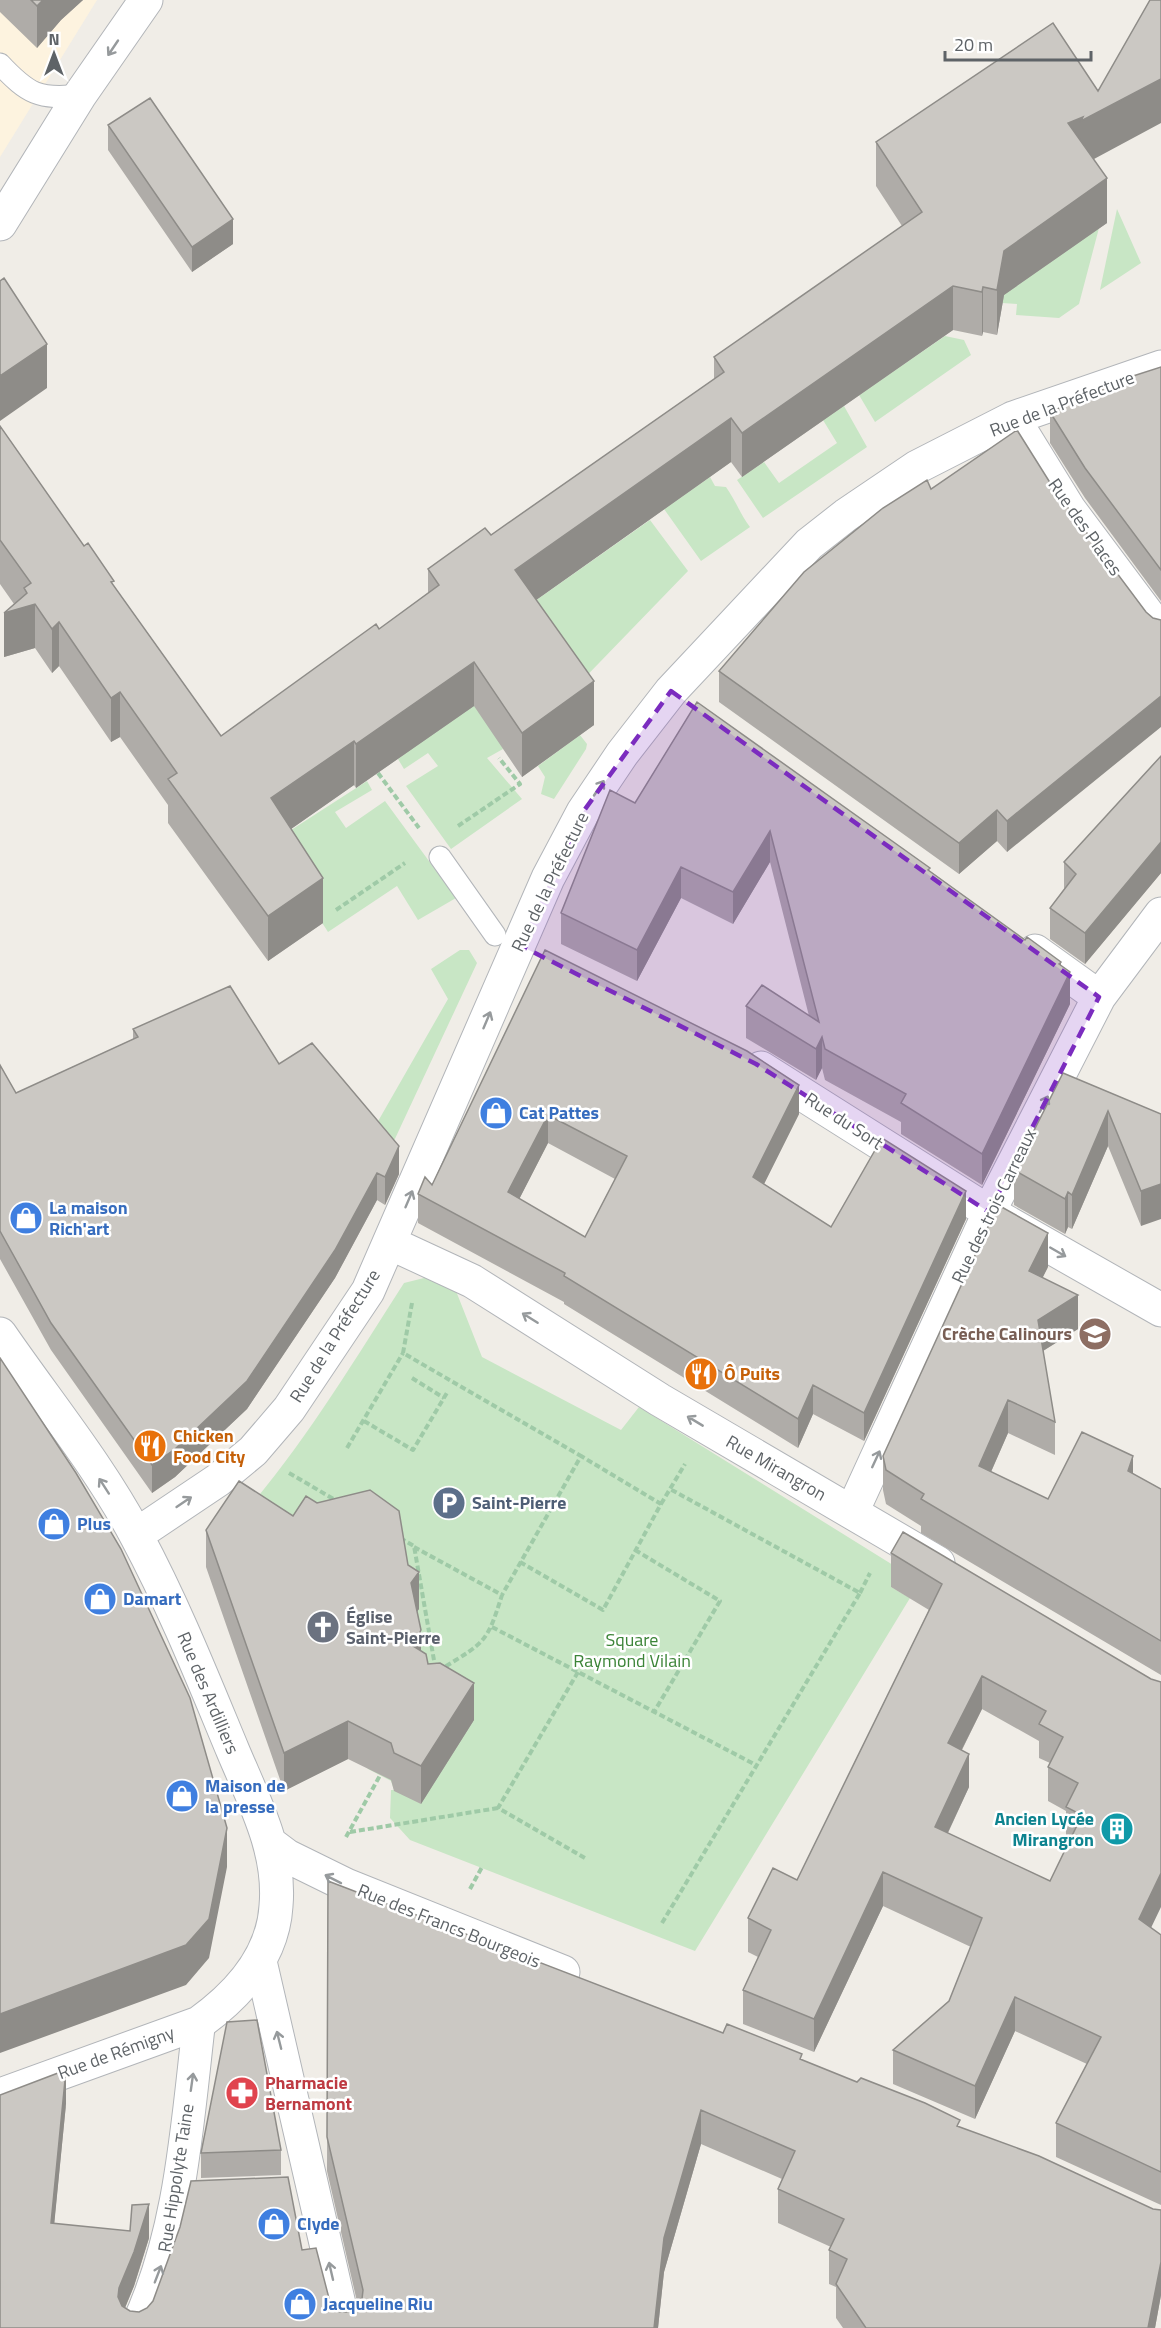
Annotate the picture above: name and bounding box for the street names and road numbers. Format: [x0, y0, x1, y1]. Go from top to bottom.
street label: Rue de la Préfecture [986, 364, 1138, 444]
street label: Rue des Places [1042, 472, 1129, 581]
street label: Rue de la Préfecture [504, 807, 595, 956]
street label: Rue du Sort [800, 1085, 889, 1156]
street label: Rue des trois Carreaux [944, 1124, 1043, 1288]
street label: Rue de la Préfecture [283, 1264, 387, 1408]
street label: Rue Mirangron [721, 1428, 832, 1507]
street label: Rue des Ardilliers [170, 1627, 246, 1758]
street label: Rue des Francs Bourgeois [354, 1876, 545, 1975]
street label: Rue de Rémigny [54, 2019, 178, 2086]
street label: Rue Hippolyte Taine [150, 2102, 201, 2254]

